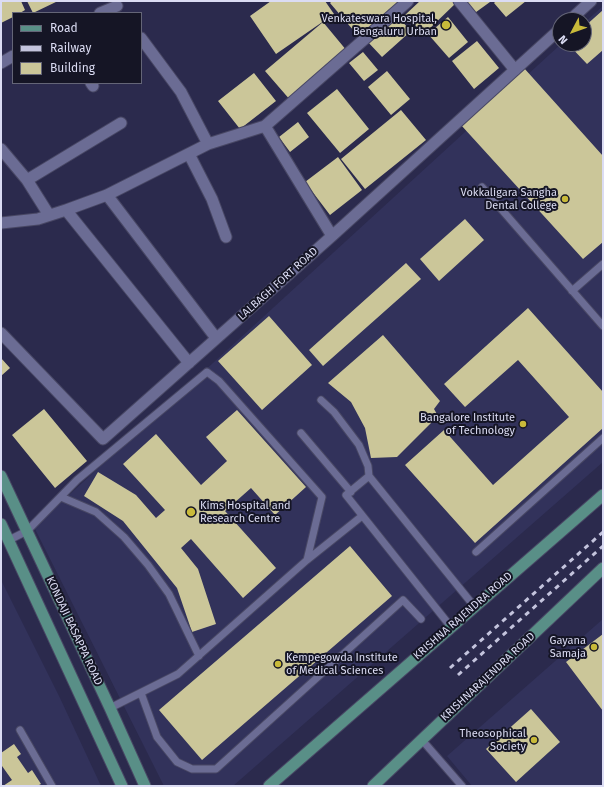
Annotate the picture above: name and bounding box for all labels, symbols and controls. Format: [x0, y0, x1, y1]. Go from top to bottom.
legend [12, 12, 142, 84]
place label: Venkateswara Hospital, Bengaluru Urban [322, 12, 437, 38]
north arrow [552, 12, 592, 52]
marker: Venkateswara Hospital, Bengaluru Urban [440, 19, 452, 31]
text: Road [50, 21, 78, 35]
text: N [556, 33, 571, 47]
text: Railway [50, 41, 91, 55]
text: Building [50, 61, 95, 75]
place label: Vokkaligara Sangha Dental College [461, 186, 557, 212]
marker: Vokkaligara Sangha Dental College [560, 194, 570, 204]
street label: LALBAGH FORT ROAD [235, 245, 321, 323]
place label: Bangalore Institute of Technology [420, 411, 515, 437]
marker: Bangalore Institute of Technology [518, 419, 528, 429]
place label: Kims Hospital and Research Centre [200, 499, 291, 525]
marker: Kims Hospital and Research Centre [185, 506, 197, 518]
street label: KRISHNA RAJENDRA ROAD [411, 569, 515, 663]
street label: KONDAJI BASAPPA ROAD [43, 575, 105, 687]
street label: KRISHNARAJENDRA ROAD [438, 630, 538, 724]
place label: Gayana Samaja [550, 634, 586, 660]
marker: Gayana Samaja [589, 642, 599, 652]
place label: Kempegowda Institute of Medical Sciences [286, 651, 398, 677]
marker: Kempegowda Institute of Medical Sciences [273, 659, 283, 669]
place label: Theosophical Society [460, 727, 526, 753]
marker: Theosophical Society [529, 735, 539, 745]

